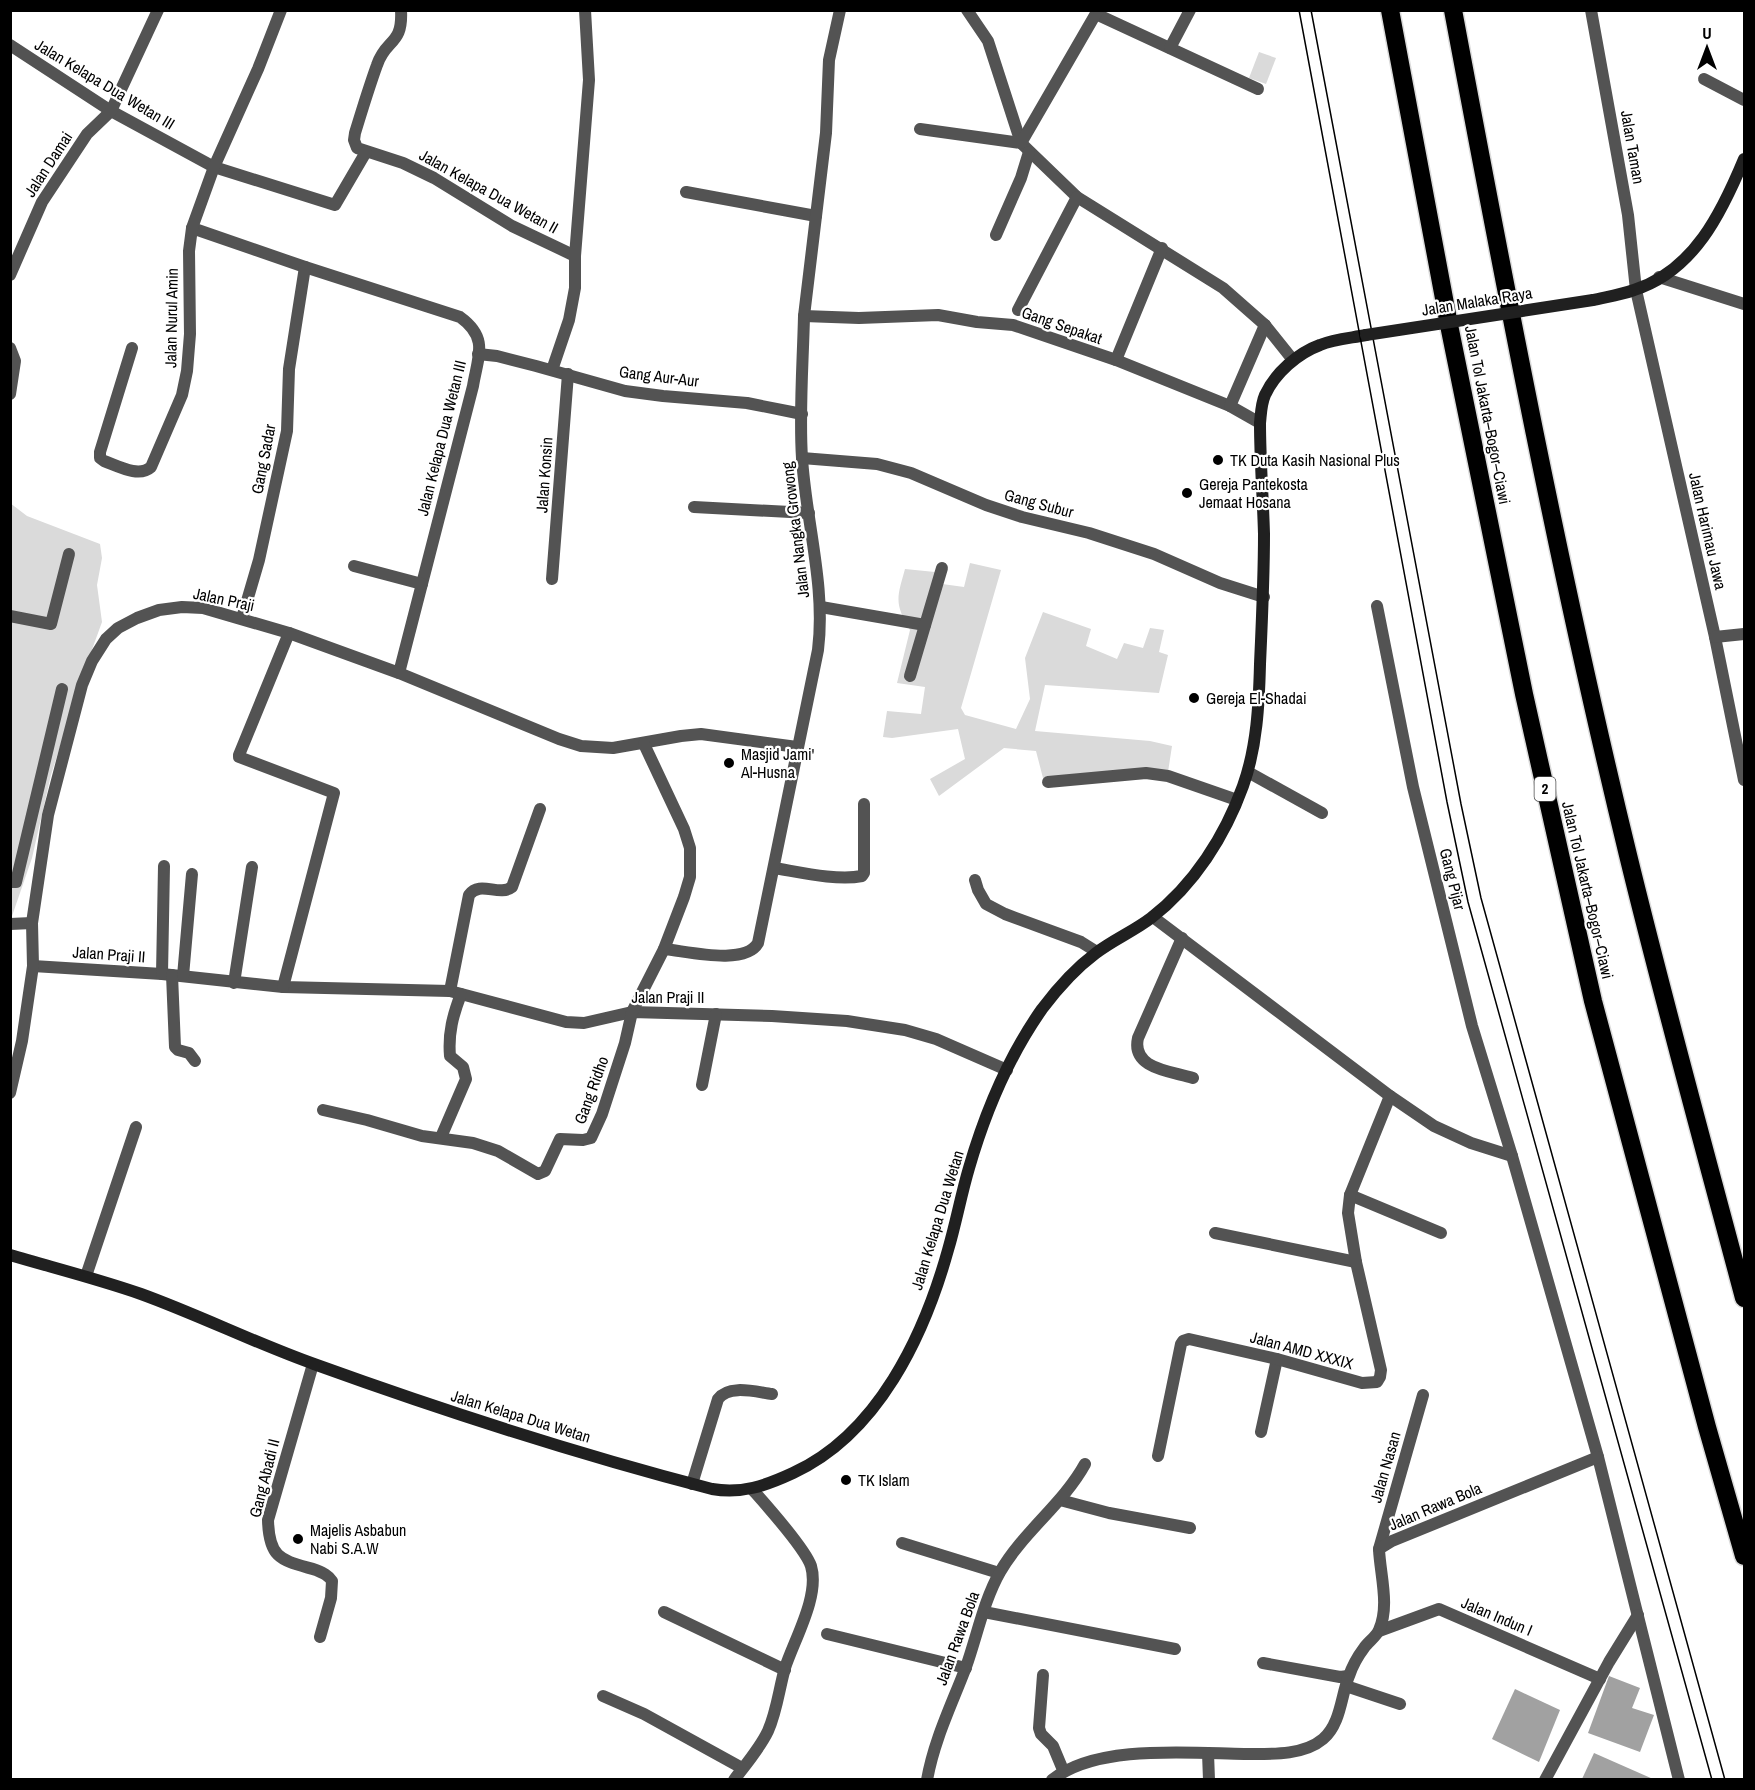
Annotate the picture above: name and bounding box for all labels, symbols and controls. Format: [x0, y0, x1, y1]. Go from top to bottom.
north arrow [1677, 18, 1737, 78]
text: U [1702, 22, 1712, 44]
street label: Jalan Kelapa Dua Wetan III [31, 33, 179, 135]
street label: Jalan Taman [1616, 108, 1650, 186]
street label: Jalan Damai [19, 127, 77, 201]
street label: Jalan Kelapa Dua Wetan II [416, 144, 562, 238]
street label: Jalan Nurul Amin [159, 268, 183, 368]
street label: Jalan Malaka Raya [1420, 281, 1535, 321]
street label: Gang Sepakat [1019, 301, 1106, 349]
street label: Jalan Tol Jakarta–Bogor–Ciawi [1460, 324, 1516, 506]
street label: Jalan Kelapa Dua Wetan III [411, 358, 471, 518]
street label: Gang Aur-Aur [618, 360, 701, 392]
street label: Gang Sadar [245, 422, 281, 496]
street label: Jalan Konsin [530, 436, 558, 514]
place label: TK Duta Kasih Nasional Plus [1230, 449, 1400, 471]
marker: TK Duta Kasih Nasional Plus [1211, 453, 1225, 467]
street label: Jalan Nangka Growong [776, 460, 814, 599]
street label: Jalan Harimau Jawa [1684, 470, 1732, 592]
place label: Gereja Pantekosta Jemaat Hosana [1199, 473, 1308, 513]
street label: Gang Subur [1002, 483, 1077, 523]
marker: Gereja Pantekosta Jemaat Hosana [1180, 486, 1194, 500]
street label: Jalan Praji [191, 582, 257, 616]
place label: Gereja El-Shadai [1206, 687, 1307, 709]
marker: Gereja El-Shadai [1187, 691, 1201, 705]
place label: Masjid Jami' Al-Husna [740, 743, 814, 783]
marker: Masjid Jami' Al-Husna [722, 756, 736, 770]
road number: 2 [1534, 777, 1556, 801]
street label: Jalan Tol Jakarta–Bogor–Ciawi [1557, 799, 1619, 981]
street label: Gang Pijar [1435, 846, 1471, 913]
street label: Jalan Praji II [72, 940, 146, 968]
street label: Jalan Praji II [632, 986, 704, 1008]
street label: Gang Ridho [569, 1053, 613, 1127]
street label: Jalan Kelapa Dua Wetan [905, 1147, 969, 1293]
street label: Jalan AMD XXXIX [1248, 1326, 1356, 1374]
street label: Jalan Kelapa Dua Wetan [448, 1384, 594, 1448]
street label: Jalan Nasan [1364, 1429, 1406, 1505]
street label: Gang Abadi II [244, 1436, 284, 1520]
place label: TK Islam [858, 1469, 910, 1491]
marker: TK Islam [839, 1473, 853, 1487]
street label: Jalan Rawa Bola [1385, 1476, 1485, 1535]
place label: Majelis Asbabun Nabi S.A.W [310, 1519, 406, 1559]
marker: Majelis Asbabun Nabi S.A.W [291, 1532, 305, 1546]
street label: Jalan Rawa Bola [930, 1587, 984, 1688]
street label: Jalan Indun I [1458, 1591, 1536, 1641]

